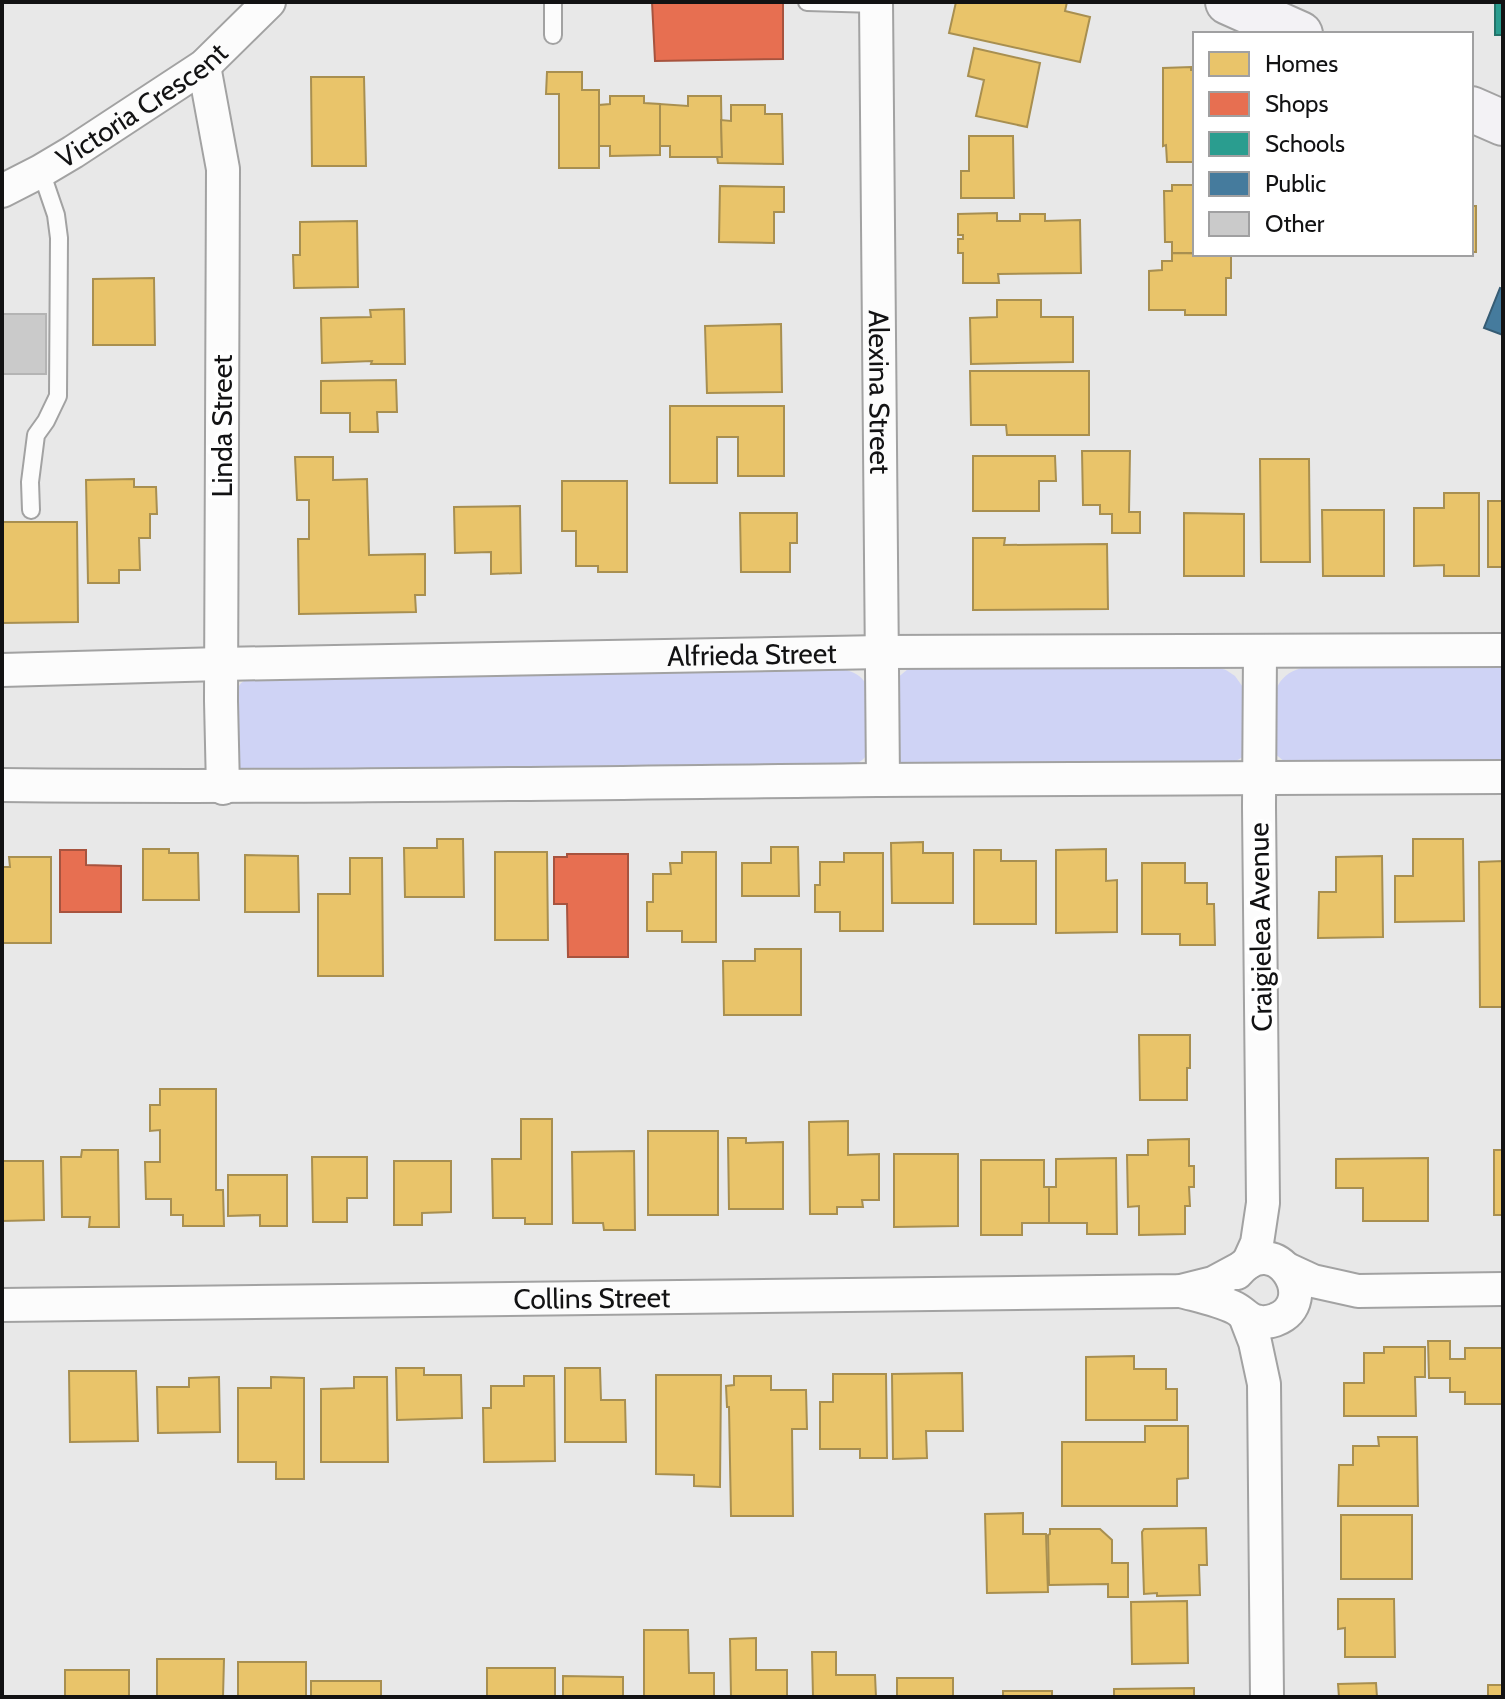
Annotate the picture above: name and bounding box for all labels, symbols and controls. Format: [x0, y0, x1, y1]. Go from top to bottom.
legend [1193, 32, 1473, 256]
street label: Victoria Crescent [50, 36, 234, 175]
text: Homes [1265, 49, 1338, 78]
text: Shops [1265, 89, 1328, 118]
text: Schools [1265, 129, 1345, 158]
text: Public [1265, 169, 1326, 198]
text: Other [1265, 209, 1325, 238]
street label: Alexina Street [862, 310, 897, 474]
street label: Linda Street [205, 355, 239, 497]
street label: Alfrieda Street [667, 636, 837, 673]
street label: Craigielea Avenue [1241, 822, 1279, 1032]
street label: Collins Street [513, 1280, 671, 1316]

